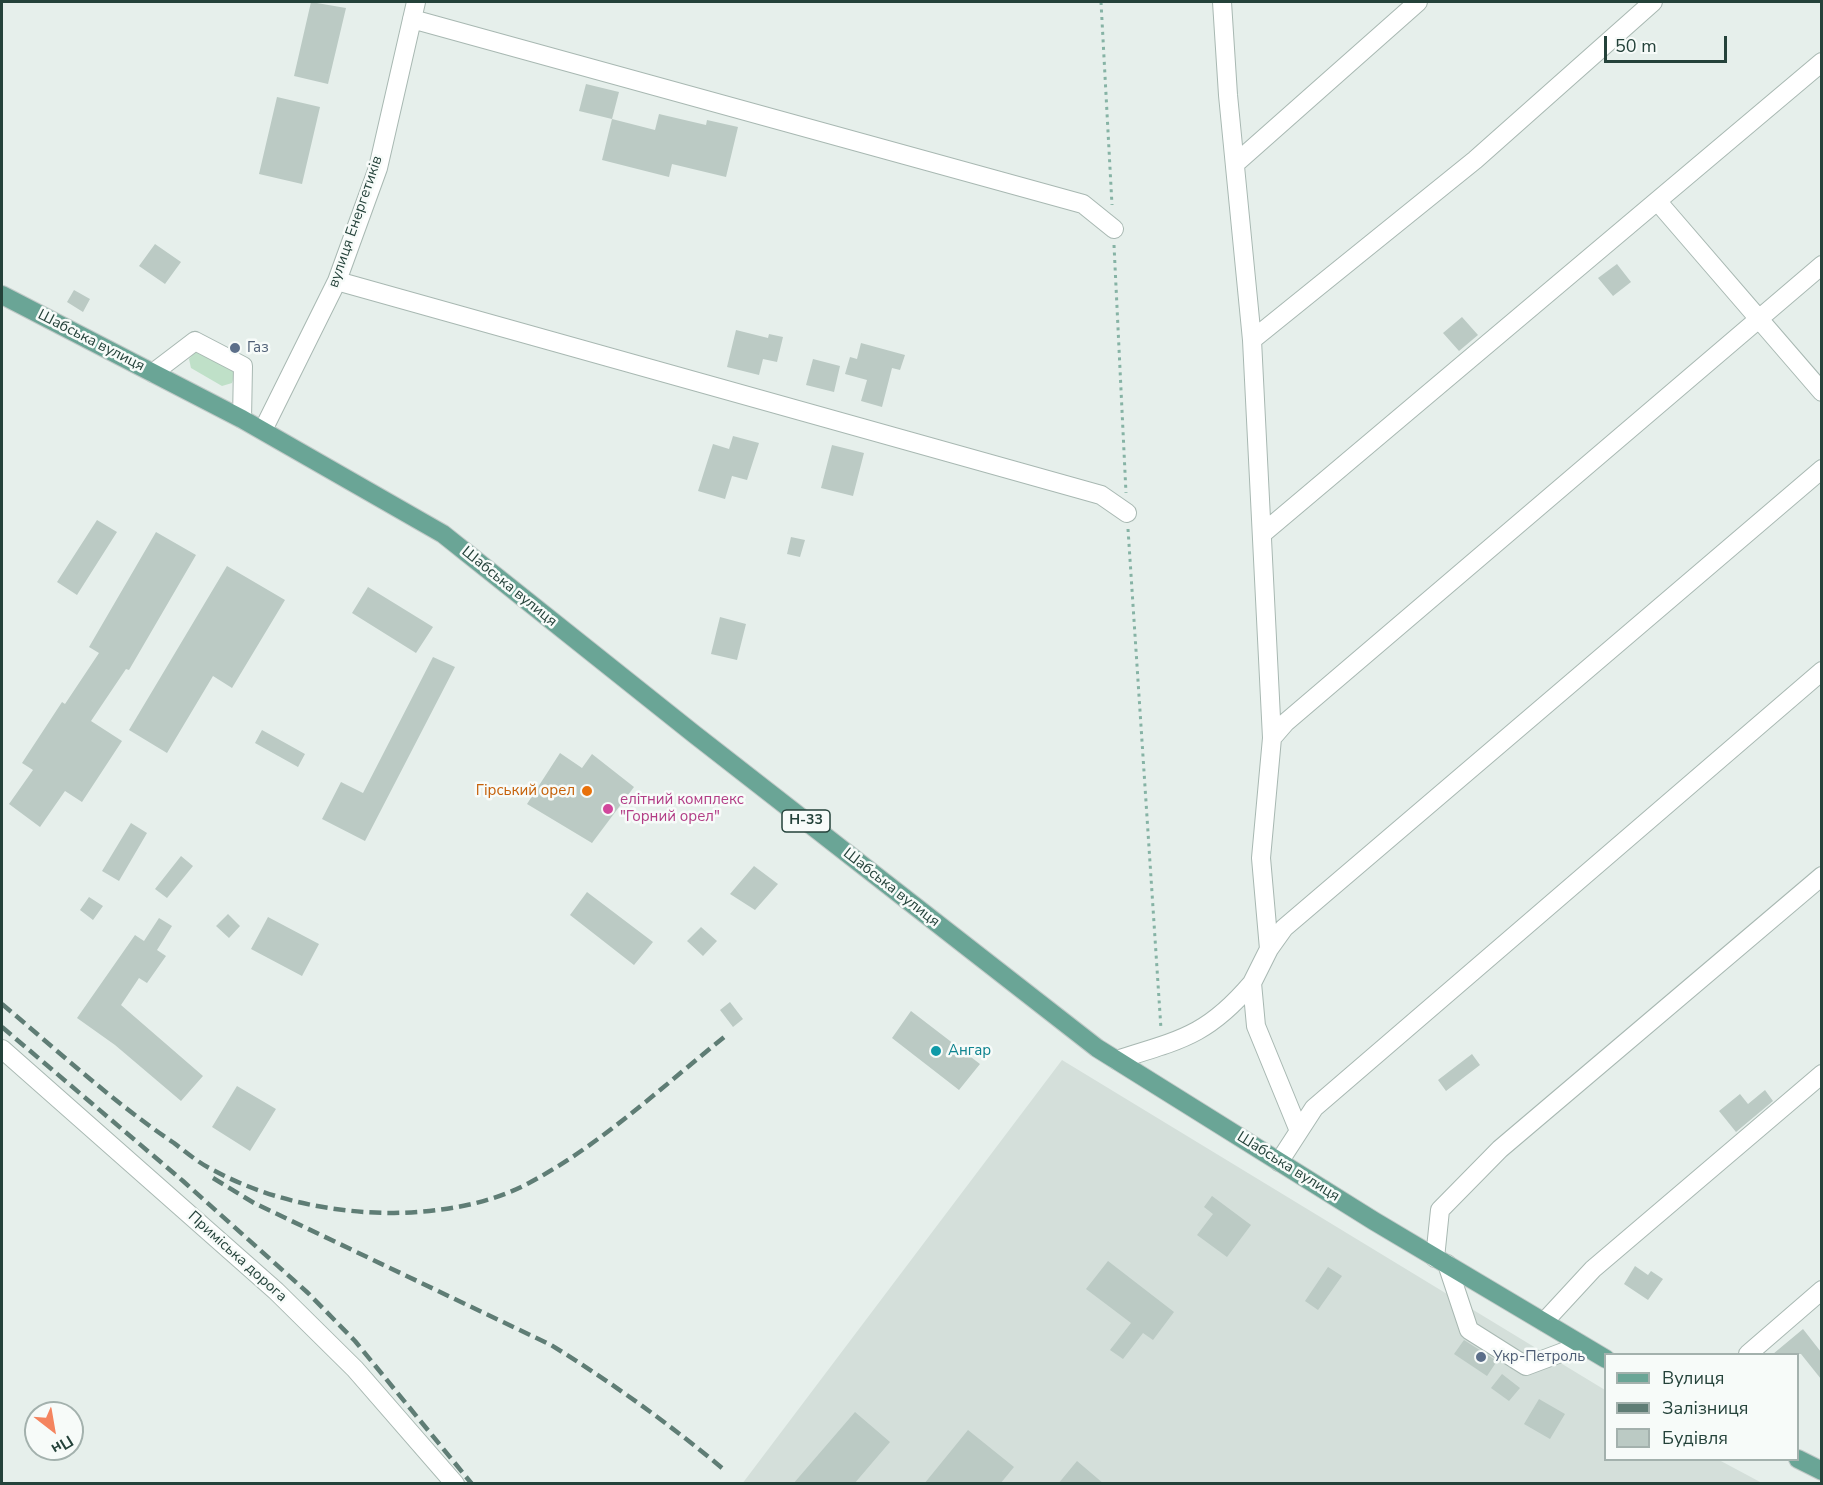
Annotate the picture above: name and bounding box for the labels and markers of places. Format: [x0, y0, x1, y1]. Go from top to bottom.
place label: Газ [247, 339, 269, 357]
marker: Газ [228, 341, 242, 355]
place label: Гірський орел [476, 782, 575, 800]
marker: Гірський орел [580, 784, 594, 798]
place label: елітний комплекс "Горний орел" [620, 791, 744, 826]
marker: елітний комплекс "Горний орел" [601, 802, 615, 816]
place label: Ангар [948, 1042, 991, 1060]
marker: Ангар [929, 1044, 943, 1058]
place label: Укр-Петроль [1493, 1348, 1585, 1366]
marker: Укр-Петроль [1474, 1350, 1488, 1364]

